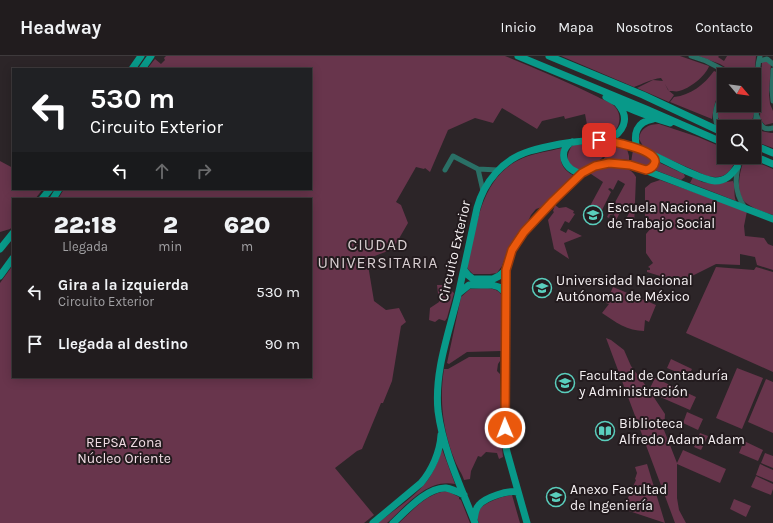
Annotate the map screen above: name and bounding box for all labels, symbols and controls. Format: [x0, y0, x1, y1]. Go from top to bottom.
text: Headway [20, 17, 101, 39]
text: Inicio [501, 19, 536, 36]
text: Mapa [558, 19, 594, 36]
text: Nosotros [616, 19, 673, 36]
text: Contacto [695, 19, 753, 36]
north arrow [717, 68, 761, 112]
map controls [717, 68, 761, 164]
text: 530 m [90, 82, 175, 115]
icon: left [24, 84, 76, 136]
text: Circuito Exterior [90, 116, 223, 138]
button: search [717, 120, 761, 164]
pin [582, 123, 616, 157]
icon: arrive [588, 129, 610, 151]
icon: left [109, 160, 131, 182]
icon: ahead [151, 160, 173, 182]
icon: right [193, 160, 215, 182]
street label: Circuito Exterior [435, 198, 475, 303]
place label: Escuela Nacional de Trabajo Social [607, 199, 716, 232]
school or university icon: Escuela Nacional de Trabajo Social [582, 204, 604, 226]
text: 22:18 [54, 211, 117, 239]
text: 2 [163, 211, 178, 239]
text: 620 [224, 211, 270, 239]
district label: CIUDAD UNIVERSITARIA [318, 235, 438, 272]
text: Llegada [62, 239, 108, 254]
text: min [158, 239, 182, 254]
text: m [241, 239, 253, 254]
place label: Universidad Nacional Autónoma de México [556, 272, 693, 305]
text: Gira a la izquierda [58, 276, 189, 294]
school or university icon: Universidad Nacional Autónoma de México [531, 277, 553, 299]
icon: left [24, 281, 46, 303]
text: 530 m [256, 283, 300, 301]
text: Circuito Exterior [58, 294, 154, 309]
icon: arrive [24, 333, 46, 355]
text: Llegada al destino [58, 335, 188, 353]
text: 90 m [265, 335, 300, 353]
place label: Facultad de Contaduría y Administración [578, 367, 728, 400]
school or university icon: Facultad de Contaduría y Administración [554, 372, 576, 394]
position arrow [484, 407, 526, 449]
place label: Biblioteca Alfredo Adam Adam [619, 415, 745, 448]
library icon: Biblioteca Alfredo Adam Adam [594, 420, 616, 442]
park label: REPSA Zona Núcleo Oriente [77, 434, 171, 467]
place label: Anexo Facultad de Ingeniería [570, 481, 667, 514]
school or university icon: Anexo Facultad de Ingeniería [545, 486, 567, 508]

